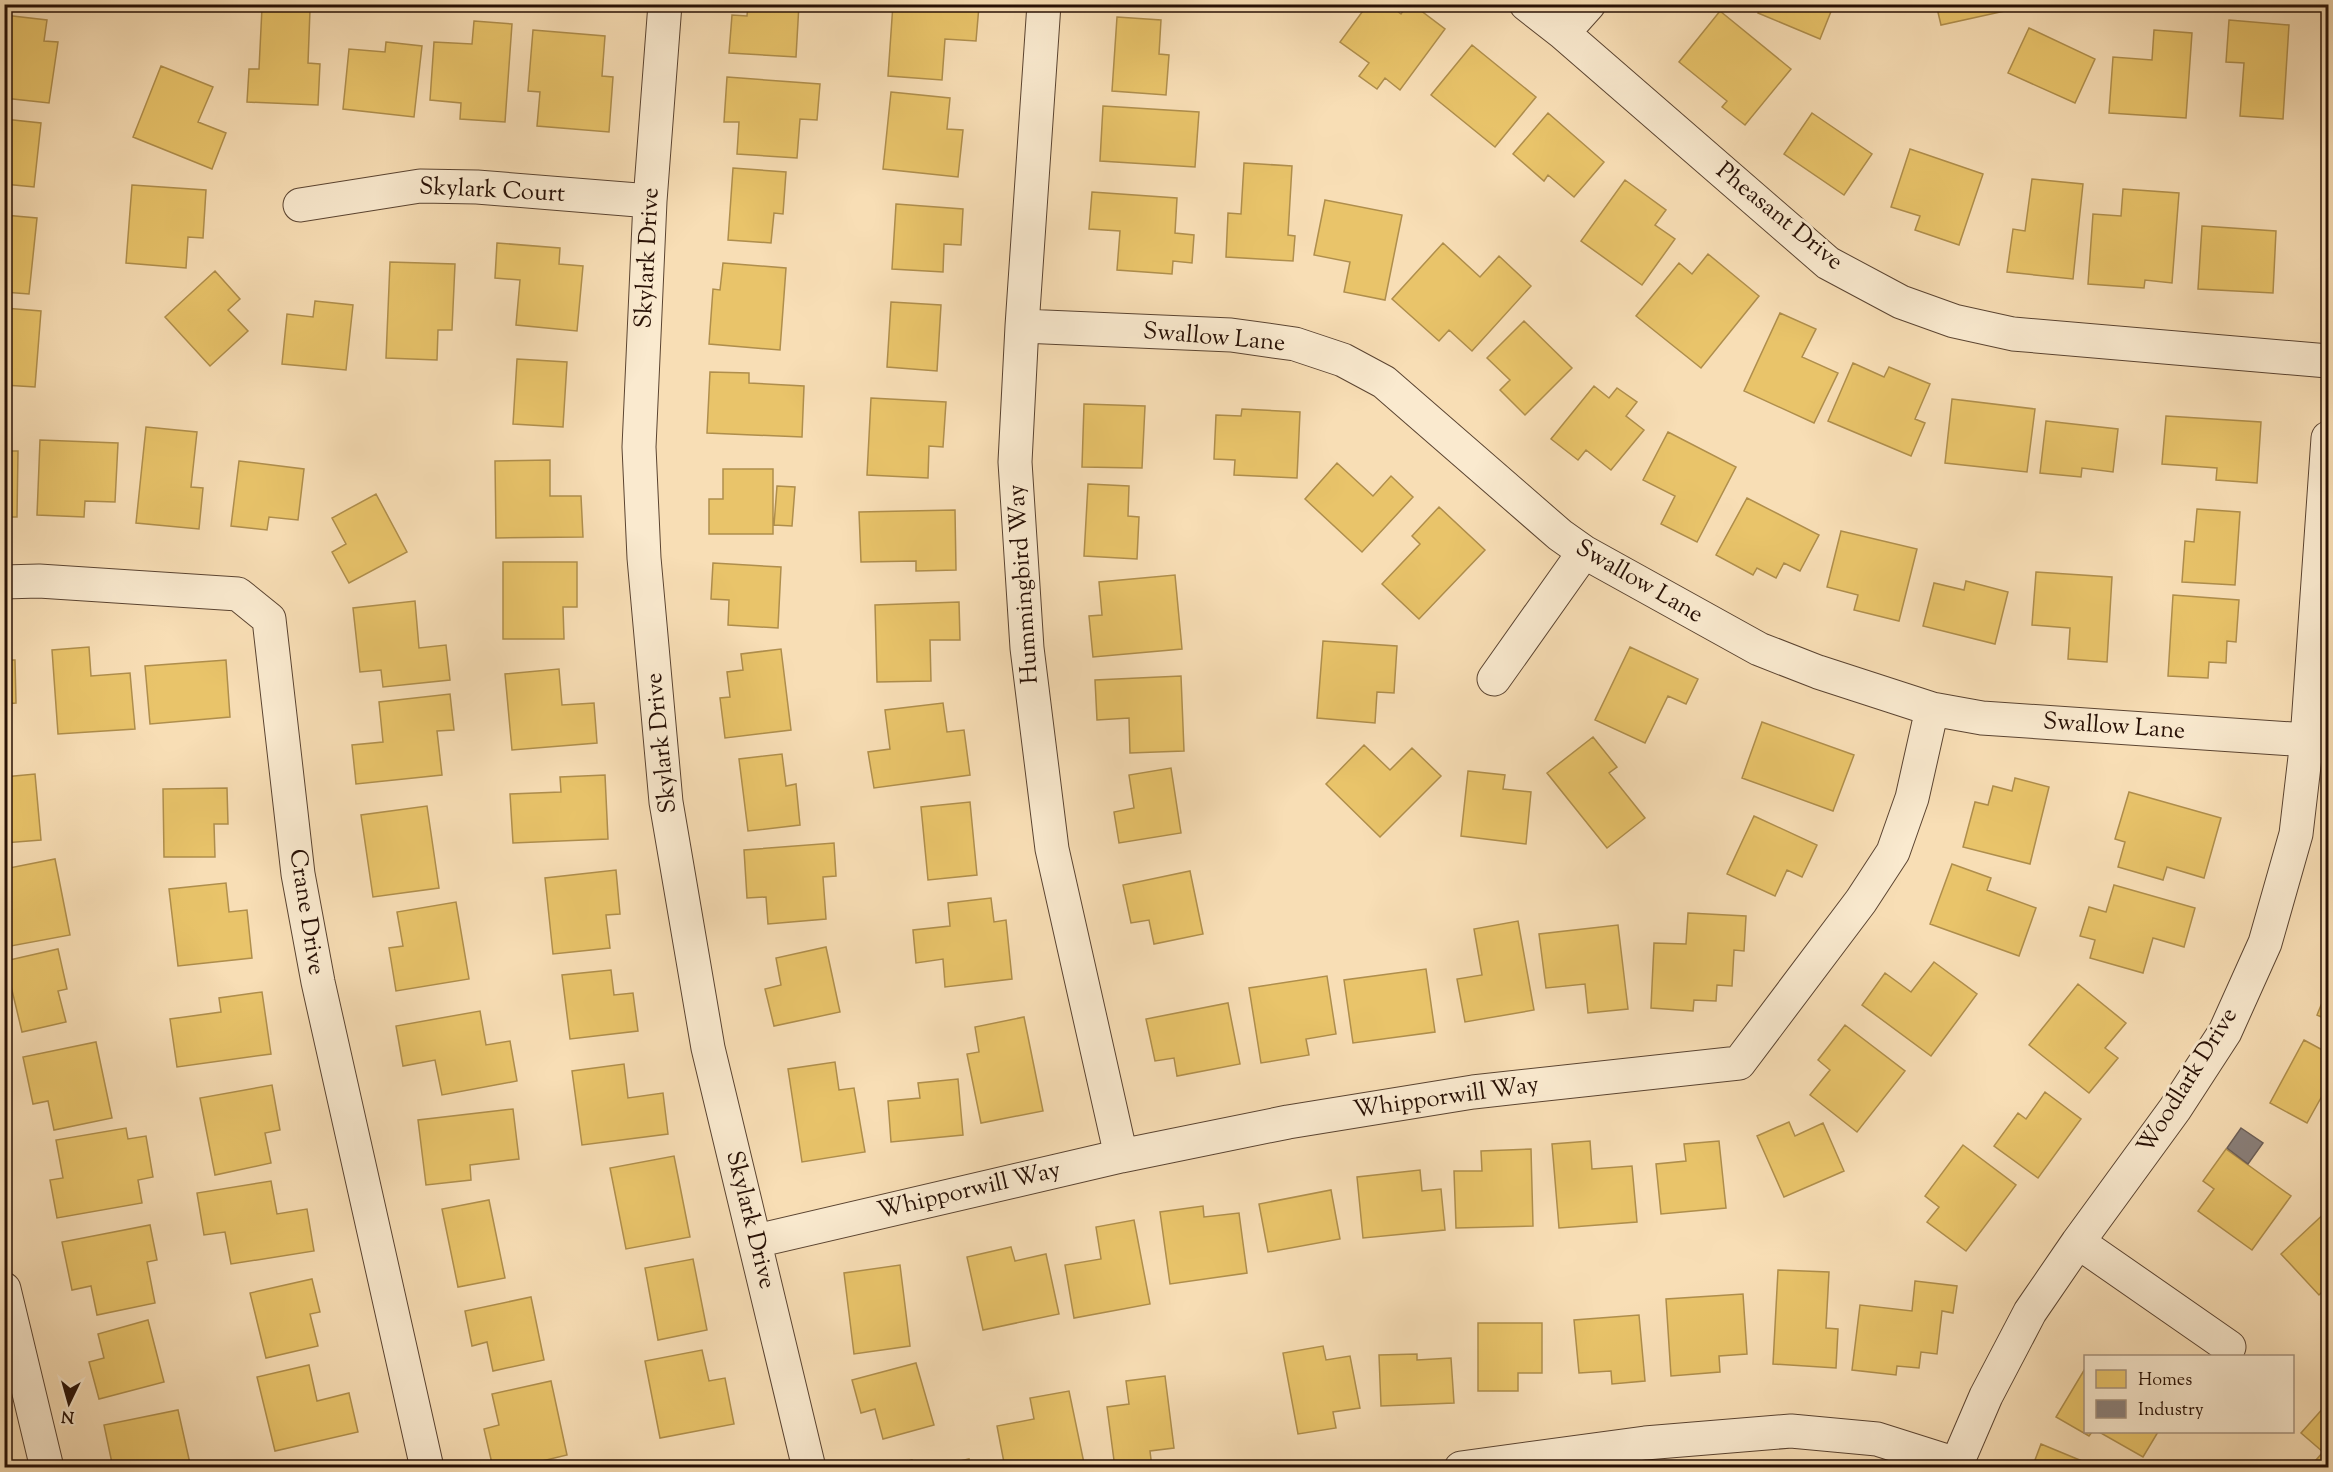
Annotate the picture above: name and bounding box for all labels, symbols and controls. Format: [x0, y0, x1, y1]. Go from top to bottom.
street label: Pheasant Drive [1708, 155, 1850, 279]
street label: Skylark Court [418, 170, 566, 212]
street label: Skylark Drive [627, 187, 669, 329]
street label: Swallow Lane [1141, 315, 1287, 361]
street label: Hummingbird Way [1000, 483, 1048, 685]
street label: Swallow Lane [1569, 532, 1709, 632]
street label: Skylark Drive [638, 671, 686, 815]
street label: Swallow Lane [2042, 705, 2186, 749]
street label: Crane Drive [279, 847, 333, 977]
street label: Woodlark Drive [2130, 1001, 2246, 1161]
street label: Whipporwill Way [1351, 1068, 1541, 1128]
street label: Skylark Drive [716, 1147, 784, 1293]
street label: Whipporwill Way [874, 1153, 1064, 1229]
legend [2084, 1355, 2294, 1433]
text: Homes [2138, 1368, 2192, 1394]
north arrow [39, 1373, 99, 1433]
text: Industry [2138, 1398, 2204, 1424]
text: N [60, 1403, 75, 1427]

